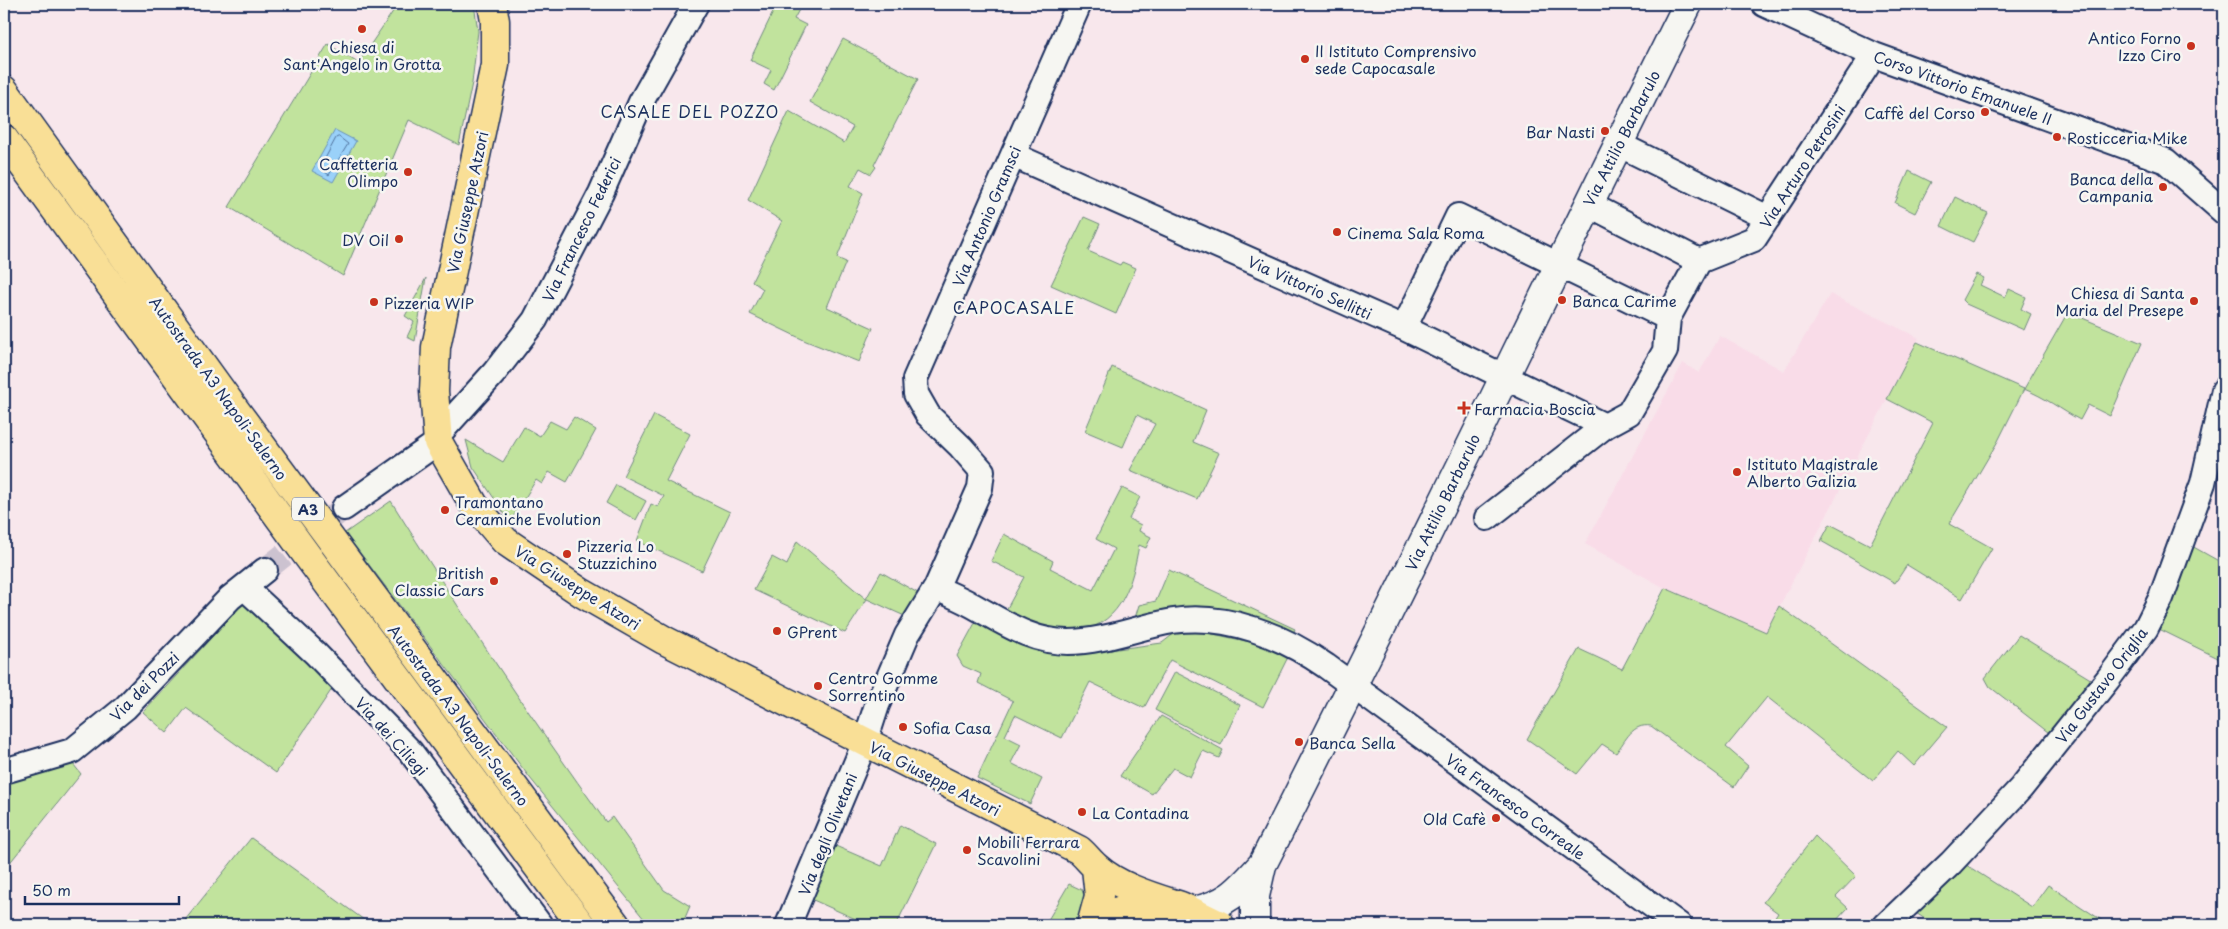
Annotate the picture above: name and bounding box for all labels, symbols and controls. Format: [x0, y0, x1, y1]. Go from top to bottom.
marker: Chiesa di Sant'Angelo in Grotta [356, 23, 368, 35]
place label: Antico Forno Izzo Ciro [2088, 26, 2181, 66]
place label: Chiesa di Sant'Angelo in Grotta [283, 35, 442, 75]
place label: II Istituto Comprensivo sede Capocasale [1315, 39, 1477, 79]
marker: Antico Forno Izzo Ciro [2185, 40, 2197, 52]
street label: Corso Vittorio Emanuele II [1871, 44, 2055, 130]
marker: II Istituto Comprensivo sede Capocasale [1299, 53, 1311, 65]
street label: Via Attilio Barbarulo [1577, 66, 1665, 210]
district label: CASALE DEL POZZO [601, 99, 779, 123]
street label: Via Arturo Petrosini [1753, 100, 1851, 232]
place label: Caffè del Corso [1864, 101, 1975, 124]
marker: Caffè del Corso [1979, 106, 1991, 118]
place label: Bar Nasti [1526, 120, 1595, 143]
marker: Bar Nasti [1599, 125, 1611, 137]
place label: Rosticceria Mike [2067, 126, 2188, 149]
street label: Via Giuseppe Atzori [441, 129, 493, 275]
marker: Rosticceria Mike [2051, 131, 2063, 143]
street label: Via Antonio Gramsci [946, 142, 1026, 290]
place label: Caffetteria Olimpo [319, 152, 399, 192]
street label: Via Francesco Federici [536, 153, 626, 305]
marker: Caffetteria Olimpo [402, 166, 414, 178]
place label: Banca della Campania [2069, 167, 2154, 207]
marker: Banca della Campania [2157, 181, 2169, 193]
place label: Cinema Sala Roma [1347, 221, 1485, 244]
marker: Cinema Sala Roma [1331, 226, 1343, 238]
place label: DV Oil [342, 228, 389, 251]
marker: DV Oil [393, 233, 405, 245]
street label: Via Vittorio Sellitti [1244, 249, 1376, 325]
place label: Chiesa di Santa Maria del Presepe [2055, 281, 2185, 321]
place label: Banca Carime [1572, 289, 1677, 312]
place label: Pizzeria WIP [384, 291, 474, 314]
street label: Autostrada A3 Napoli-Salerno [145, 292, 293, 484]
marker: Banca Carime [1556, 294, 1568, 306]
district label: CAPOCASALE [953, 295, 1075, 319]
marker: Chiesa di Santa Maria del Presepe [2188, 295, 2200, 307]
marker: Pizzeria WIP [368, 296, 380, 308]
place label: Farmacia Boscia [1474, 397, 1596, 420]
marker: Farmacia Boscia [1458, 402, 1470, 414]
street label: Via Attilio Barbarulo [1399, 430, 1485, 574]
place label: Istituto Magistrale Alberto Galizia [1747, 452, 1879, 492]
marker: Istituto Magistrale Alberto Galizia [1731, 466, 1743, 478]
place label: Tramontano Ceramiche Evolution [455, 490, 601, 530]
road number: A3 [292, 498, 324, 520]
marker: Tramontano Ceramiche Evolution [439, 504, 451, 516]
place label: Pizzeria Lo Stuzzichino [577, 534, 657, 574]
street label: Via Giuseppe Atzori [511, 539, 645, 635]
marker: Pizzeria Lo Stuzzichino [561, 548, 573, 560]
place label: British Classic Cars [395, 561, 484, 601]
marker: British Classic Cars [488, 575, 500, 587]
street label: Autostrada A3 Napoli-Salerno [383, 620, 535, 810]
place label: GPrent [787, 620, 837, 643]
street label: Via Gustavo Origlia [2049, 621, 2153, 748]
marker: GPrent [771, 625, 783, 637]
street label: Via dei Pozzi [104, 646, 184, 726]
place label: Centro Gomme Sorrentino [828, 666, 938, 706]
marker: Centro Gomme Sorrentino [812, 680, 824, 692]
street label: Via dei Ciliegi [350, 691, 434, 781]
place label: Sofia Casa [913, 716, 992, 739]
marker: Sofia Casa [897, 721, 909, 733]
place label: Banca Sella [1309, 731, 1396, 754]
street label: Via Giuseppe Atzori [865, 735, 1005, 821]
marker: Banca Sella [1293, 736, 1305, 748]
street label: Via Francesco Correale [1441, 747, 1591, 865]
street label: Via degli Olivetani [792, 769, 862, 899]
place label: La Contadina [1092, 801, 1189, 824]
marker: La Contadina [1076, 806, 1088, 818]
place label: Old Cafè [1423, 807, 1486, 830]
marker: Old Cafè [1490, 812, 1502, 824]
place label: Mobili Ferrara Scavolini [977, 830, 1080, 870]
marker: Mobili Ferrara Scavolini [961, 844, 973, 856]
scale bar [25, 874, 179, 906]
text: 50 m [32, 878, 71, 901]

